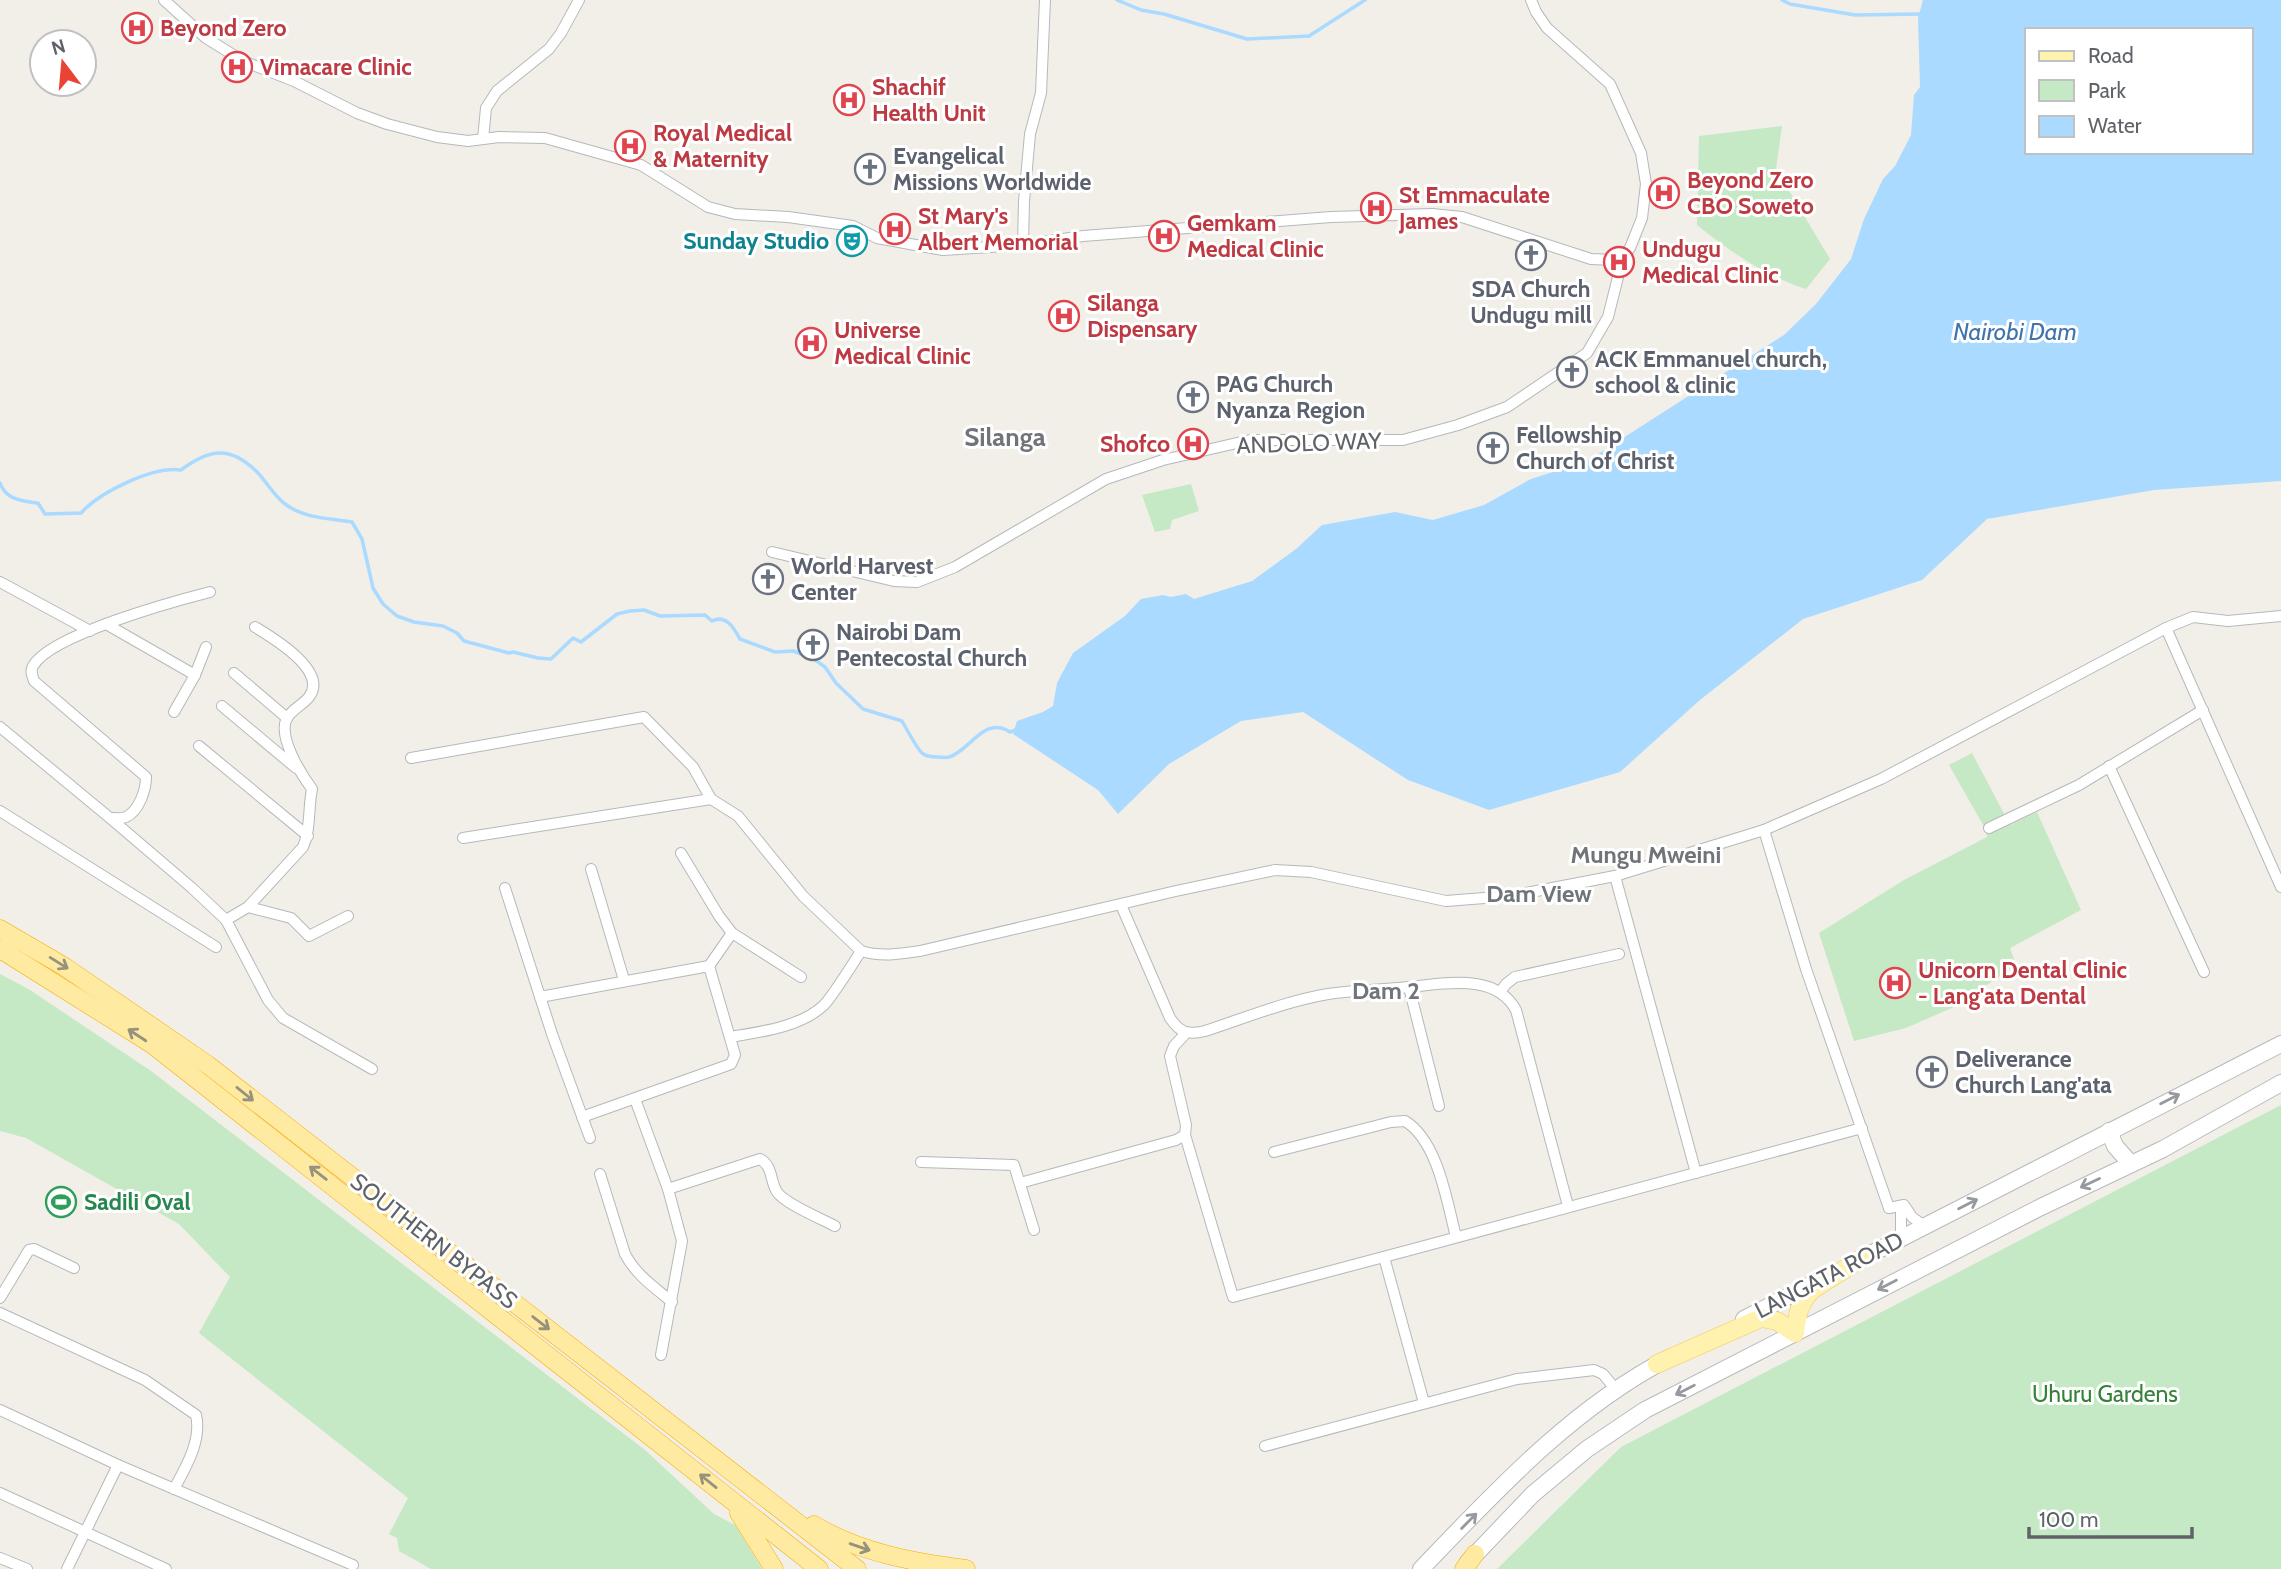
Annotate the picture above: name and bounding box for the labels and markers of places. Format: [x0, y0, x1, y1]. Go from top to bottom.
hospital icon: Beyond Zero [120, 11, 154, 45]
place label: Beyond Zero [160, 14, 287, 42]
hospital icon: Vimacare Clinic [220, 50, 254, 84]
place label: Vimacare Clinic [260, 53, 412, 81]
place label: Shachif Health Unit [872, 73, 986, 127]
hospital icon: Shachif Health Unit [832, 83, 866, 117]
place label: Royal Medical & Maternity [653, 119, 792, 173]
hospital icon: Royal Medical & Maternity [613, 129, 647, 163]
place label: Evangelical Missions Worldwide [893, 142, 1092, 196]
church icon: Evangelical Missions Worldwide [853, 152, 887, 186]
place label: Beyond Zero CBO Soweto [1687, 166, 1814, 220]
hospital icon: Beyond Zero CBO Soweto [1647, 176, 1681, 210]
place label: St Emmaculate James [1398, 181, 1550, 235]
hospital icon: St Emmaculate James [1359, 191, 1393, 225]
place label: St Mary's Albert Memorial [918, 202, 1078, 256]
place label: Gemkam Medical Clinic [1187, 209, 1324, 263]
hospital icon: St Mary's Albert Memorial [878, 212, 912, 246]
hospital icon: Gemkam Medical Clinic [1147, 219, 1181, 253]
theatre icon: Sunday Studio [835, 224, 869, 258]
place label: Sunday Studio [683, 227, 829, 255]
place label: Undugu Medical Clinic [1642, 235, 1779, 289]
church icon: SDA Church Undugu mill [1514, 238, 1548, 272]
hospital icon: Undugu Medical Clinic [1602, 245, 1636, 279]
place label: SDA Church Undugu mill [1470, 275, 1592, 329]
place label: Silanga Dispensary [1087, 289, 1198, 343]
hospital icon: Silanga Dispensary [1047, 299, 1081, 333]
place label: Universe Medical Clinic [834, 316, 971, 370]
hospital icon: Universe Medical Clinic [794, 326, 828, 360]
place label: ACK Emmanuel church, school & clinic [1595, 345, 1827, 399]
church icon: ACK Emmanuel church, school & clinic [1555, 355, 1589, 389]
place label: PAG Church Nyanza Region [1216, 370, 1365, 424]
church icon: PAG Church Nyanza Region [1176, 380, 1210, 414]
place label: Fellowship Church of Christ [1516, 421, 1674, 475]
hospital icon: Shofco [1176, 427, 1210, 461]
place label: Shofco [1100, 430, 1170, 458]
church icon: Fellowship Church of Christ [1476, 431, 1510, 465]
place label: World Harvest Center [791, 552, 934, 606]
church icon: World Harvest Center [751, 562, 785, 596]
place label: Nairobi Dam Pentecostal Church [836, 618, 1027, 672]
church icon: Nairobi Dam Pentecostal Church [796, 628, 830, 662]
place label: Unicorn Dental Clinic - Lang'ata Dental [1918, 956, 2127, 1010]
hospital icon: Unicorn Dental Clinic - Lang'ata Dental [1878, 966, 1912, 1000]
place label: Deliverance Church Lang'ata [1955, 1045, 2112, 1099]
church icon: Deliverance Church Lang'ata [1915, 1055, 1949, 1089]
sports icon: Sadili Oval [44, 1185, 78, 1219]
place label: Sadili Oval [84, 1188, 190, 1216]

